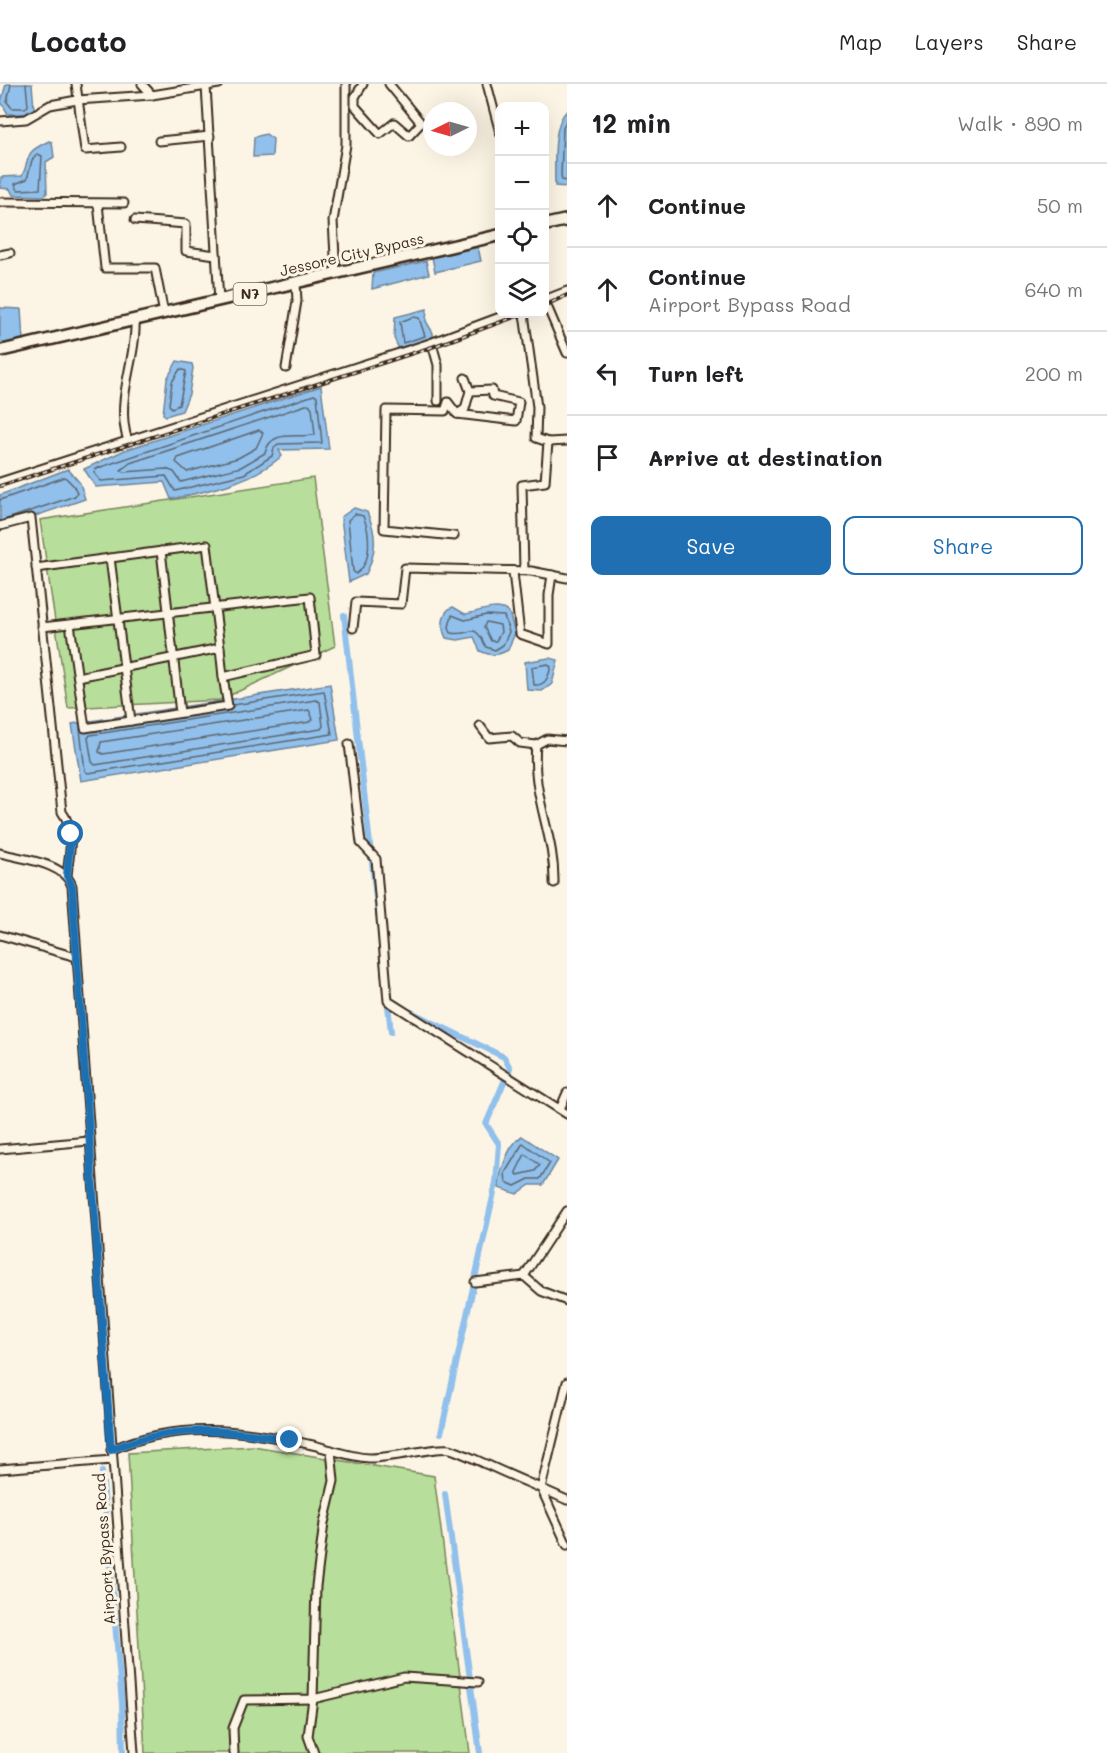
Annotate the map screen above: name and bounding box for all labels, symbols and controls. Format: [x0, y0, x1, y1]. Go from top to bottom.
text: Locato [30, 23, 127, 59]
text: Map [839, 28, 882, 55]
text: Layers [915, 28, 984, 55]
text: Share [1017, 28, 1077, 55]
north arrow [423, 102, 477, 156]
map controls [495, 102, 549, 318]
button: + [495, 102, 549, 156]
text: 12 min [591, 106, 671, 140]
text: Walk · 890 m [957, 110, 1083, 136]
button: − [495, 156, 549, 210]
icon: ahead [591, 189, 624, 222]
text: Continue [648, 191, 746, 220]
text: 50 m [1037, 192, 1083, 218]
button: locate [495, 210, 549, 264]
street label: Jessore City Bypass [278, 228, 426, 280]
text: Continue [648, 262, 746, 291]
button: layers [495, 264, 549, 318]
icon: ahead [591, 273, 624, 306]
text: 640 m [1025, 276, 1083, 302]
road number: N7 [234, 283, 266, 305]
text: Airport Bypass Road [648, 291, 851, 317]
icon: left [591, 357, 624, 390]
text: Turn left [648, 359, 744, 388]
text: 200 m [1025, 360, 1083, 386]
icon: arrive [591, 441, 624, 474]
text: Arrive at destination [648, 443, 883, 472]
button: Save [591, 516, 831, 575]
button: Share [843, 516, 1083, 575]
route start [57, 820, 83, 846]
route end [276, 1426, 302, 1452]
street label: Airport Bypass Road [89, 1473, 119, 1626]

